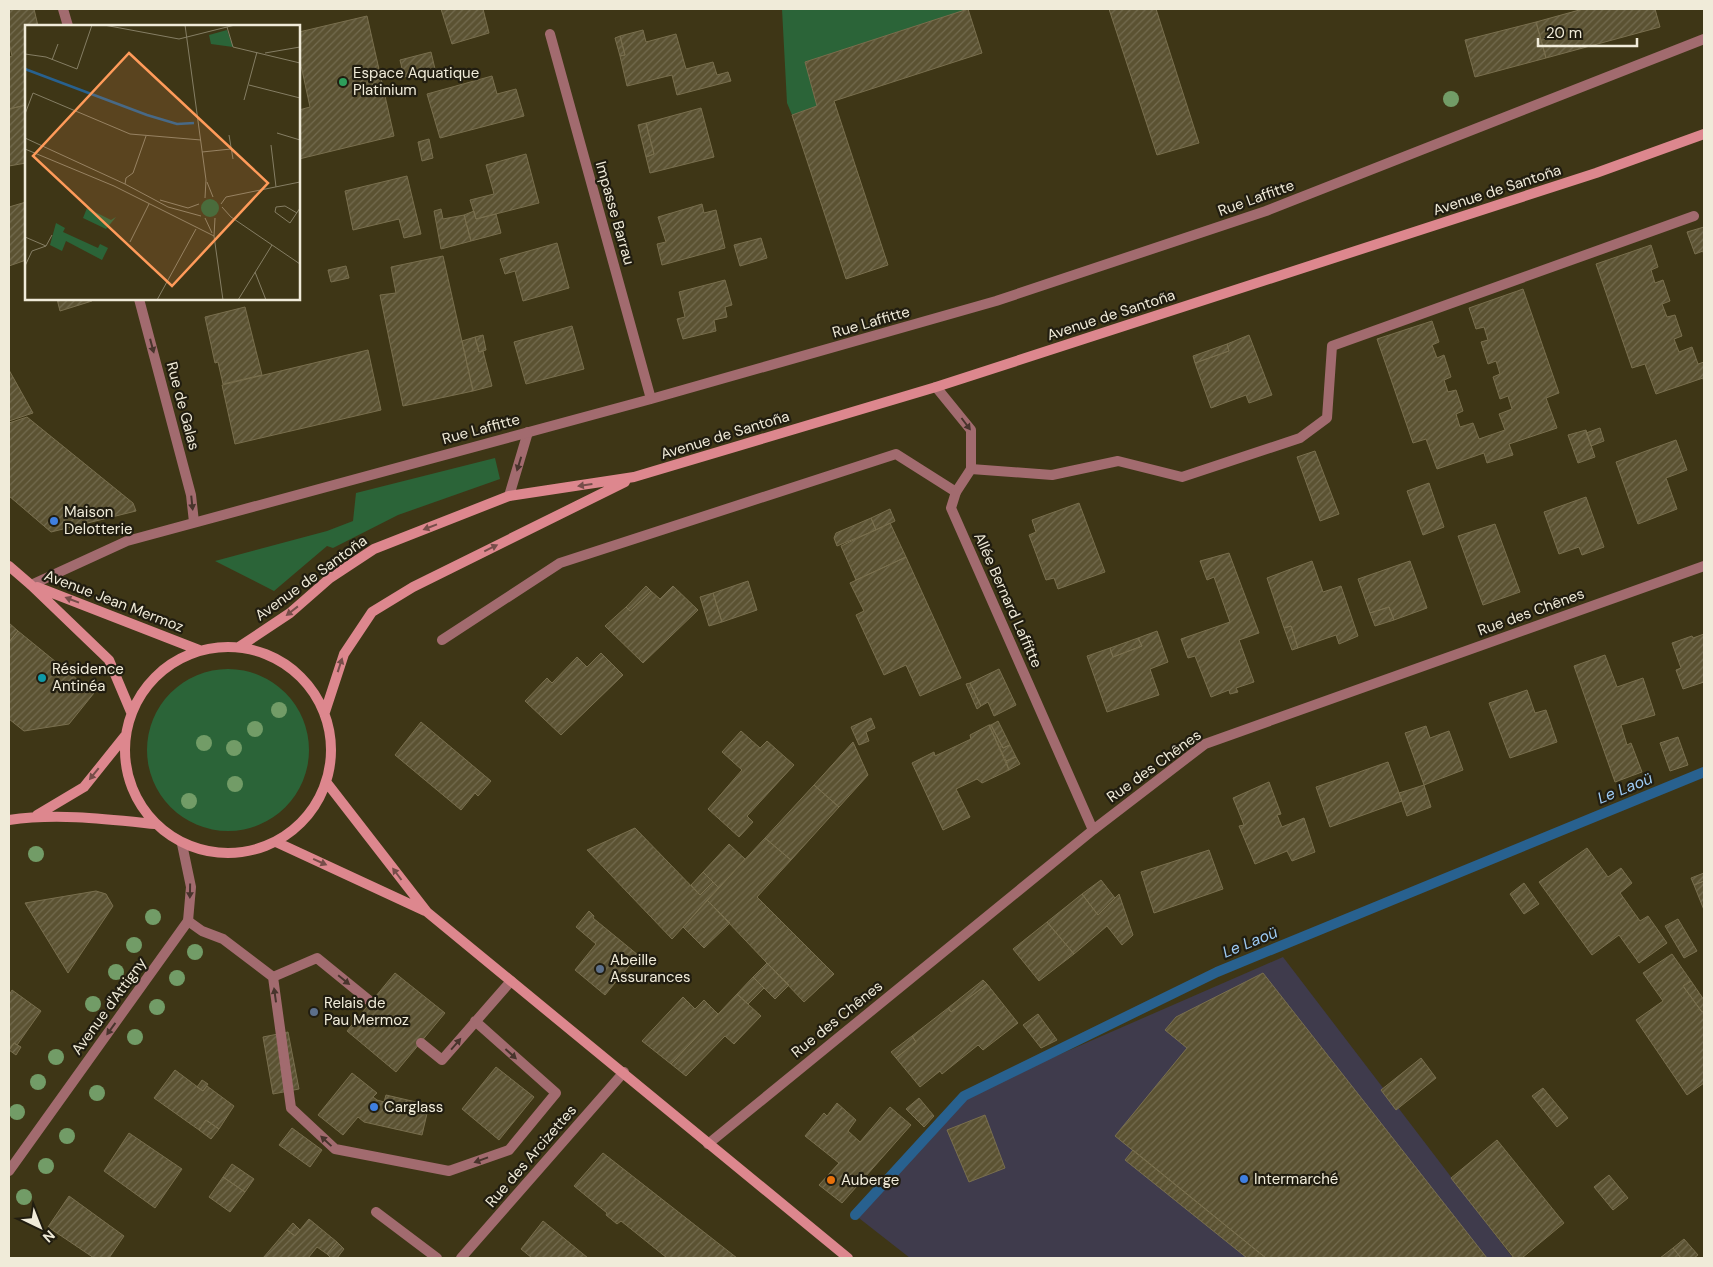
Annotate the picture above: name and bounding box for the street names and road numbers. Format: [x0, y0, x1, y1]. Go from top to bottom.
street label: Impasse Barrau [591, 159, 639, 267]
street label: Avenue de Santoña [1430, 160, 1564, 220]
street label: Rue Laffitte [1215, 175, 1297, 221]
street label: Avenue de Santoña [1044, 285, 1178, 345]
street label: Rue Laffitte [830, 301, 912, 343]
street label: Rue de Galas [162, 360, 204, 452]
street label: Avenue de Santoña [658, 406, 792, 464]
street label: Rue Laffitte [440, 409, 522, 449]
street label: Allée Bernard Laffitte [969, 529, 1047, 671]
street label: Avenue de Santoña [251, 531, 371, 625]
street label: Avenue Jean Mermoz [42, 565, 187, 637]
street label: Rue des Chênes [1475, 583, 1587, 641]
street label: Rue des Chênes [1103, 725, 1205, 807]
street label: Avenue d'Attigny [67, 953, 151, 1059]
street label: Rue des Chênes [787, 976, 887, 1062]
street label: Rue des Arcizettes [481, 1101, 581, 1211]

